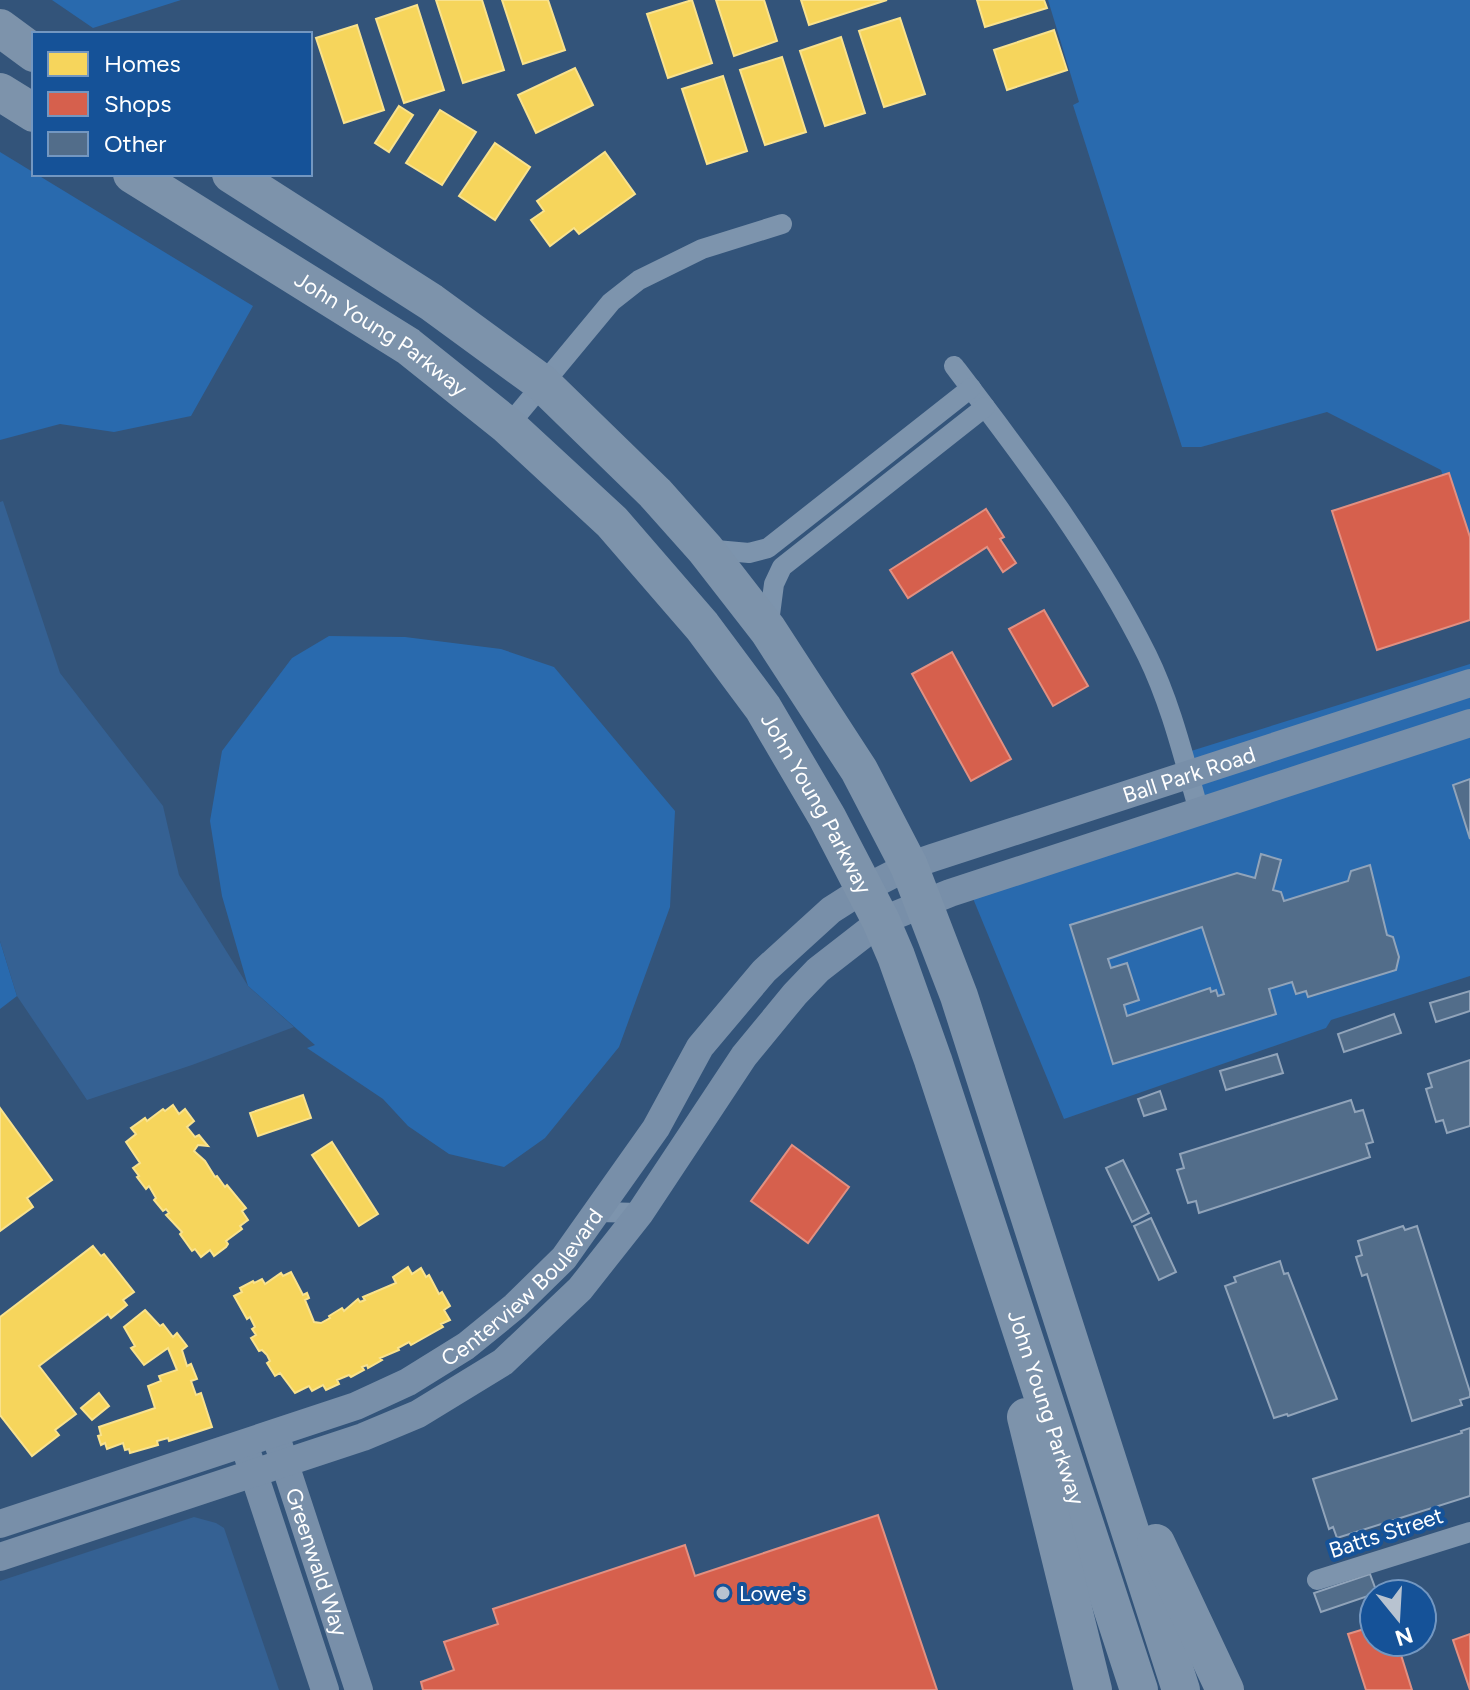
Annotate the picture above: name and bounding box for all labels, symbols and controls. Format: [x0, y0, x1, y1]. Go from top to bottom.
legend [32, 32, 312, 176]
text: Homes [104, 49, 181, 78]
text: Shops [104, 89, 171, 118]
text: Other [104, 129, 166, 158]
street label: John Young Parkway [290, 265, 473, 402]
street label: John Young Parkway [755, 708, 878, 899]
street label: Ball Park Road [1119, 740, 1259, 809]
street label: Centerview Boulevard [436, 1203, 608, 1372]
street label: John Young Parkway [1002, 1307, 1091, 1509]
street label: Greenwald Way [280, 1484, 354, 1640]
street label: Batts Street [1325, 1502, 1447, 1564]
north arrow [1358, 1578, 1438, 1658]
place label: Lowe's [739, 1580, 807, 1607]
marker: Lowe's [714, 1584, 732, 1602]
text: N [1392, 1621, 1416, 1652]

